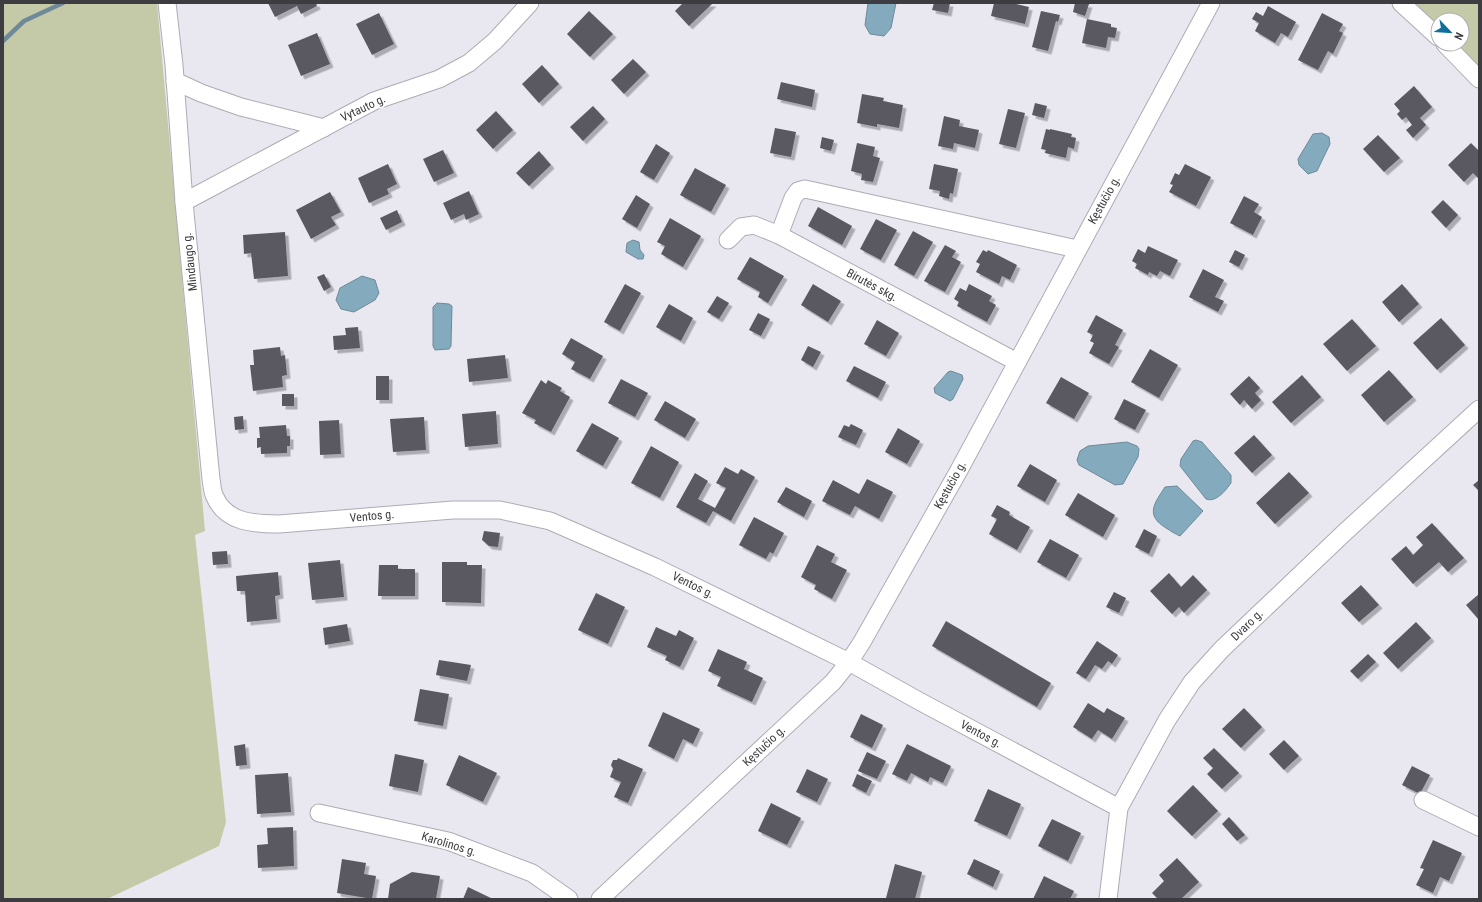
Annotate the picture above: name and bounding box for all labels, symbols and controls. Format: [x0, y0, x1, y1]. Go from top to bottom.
north arrow [1430, 12, 1470, 52]
text: N [1451, 30, 1466, 42]
street label: Vytauto g. [338, 91, 388, 125]
street label: Kęstučio g. [1085, 173, 1123, 227]
street label: Mindaugo g. [180, 232, 200, 292]
street label: Birutės skg. [844, 266, 900, 304]
street label: Kęstučio g. [931, 458, 969, 512]
street label: Ventos g. [349, 507, 395, 525]
street label: Ventos g. [670, 569, 716, 601]
street label: Dvaro g. [1228, 606, 1266, 644]
street label: Ventos g. [958, 717, 1004, 751]
street label: Kęstučio g. [740, 723, 788, 769]
street label: Karolinos g. [420, 829, 478, 859]

